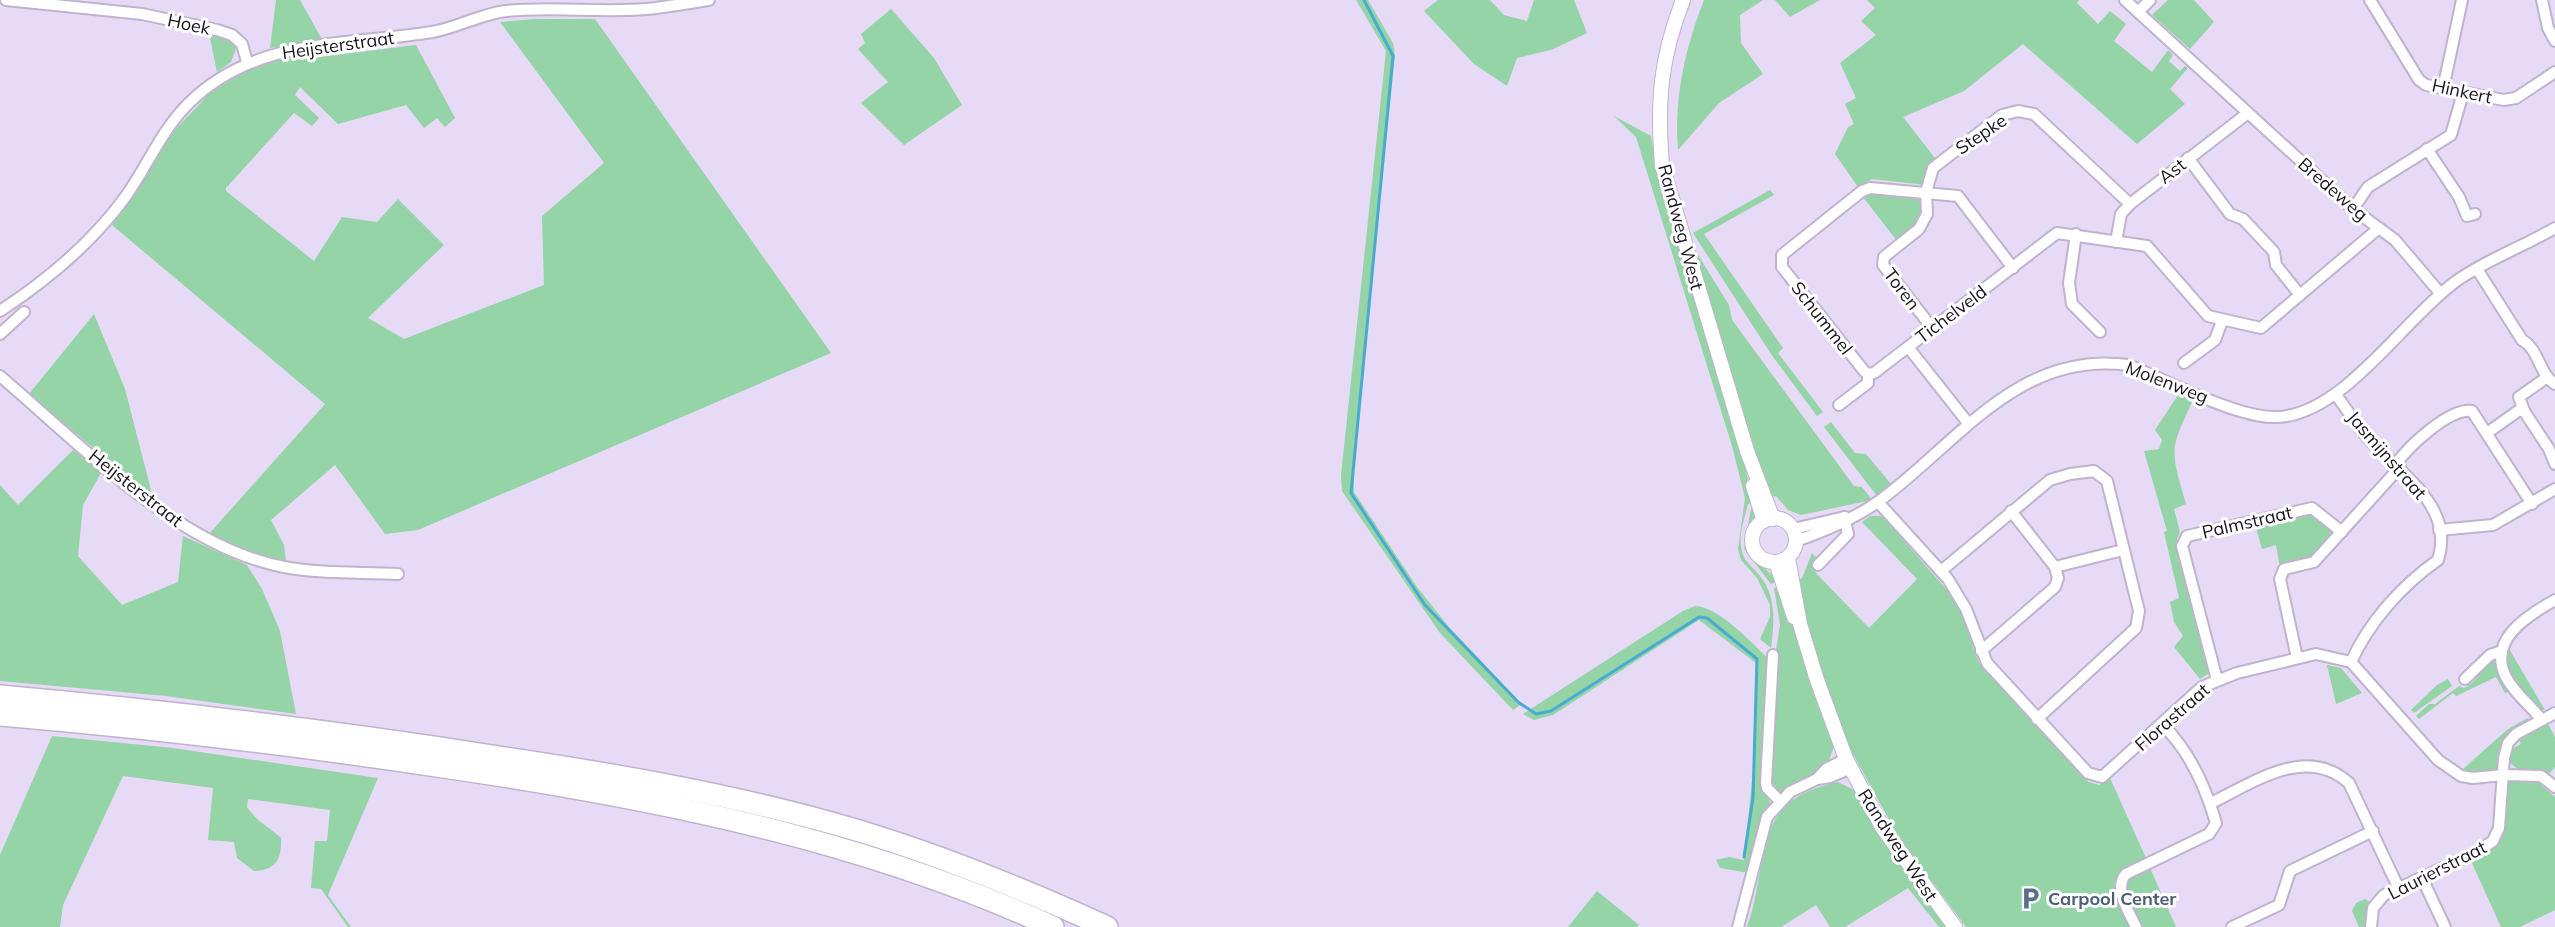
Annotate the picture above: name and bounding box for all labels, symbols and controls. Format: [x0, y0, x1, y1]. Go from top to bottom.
street label: Hoek [166, 8, 213, 40]
street label: Heijsterstraat [280, 26, 396, 64]
street label: Hinkert [2430, 73, 2494, 109]
street label: Stepke [1951, 109, 2011, 159]
street label: Bredeweg [2293, 152, 2373, 226]
street label: Ast [2154, 153, 2190, 189]
street label: Randweg West [1653, 162, 1709, 292]
street label: Toren [1879, 263, 1925, 315]
street label: Schummel [1786, 277, 1858, 359]
street label: Tichelveld [1911, 280, 1991, 348]
street label: Molenweg [2123, 356, 2211, 408]
street label: Jasmijnstraat [2342, 406, 2432, 504]
street label: Heijsterstraat [84, 444, 188, 532]
street label: Palmstraat [2200, 500, 2294, 544]
street label: Florastraat [2130, 678, 2214, 756]
street label: Randweg West [1853, 785, 1943, 905]
street label: Laurierstraat [2384, 835, 2490, 905]
parking icon: Carpool Center [2017, 885, 2043, 911]
place label: Carpool Center [2048, 887, 2177, 910]

